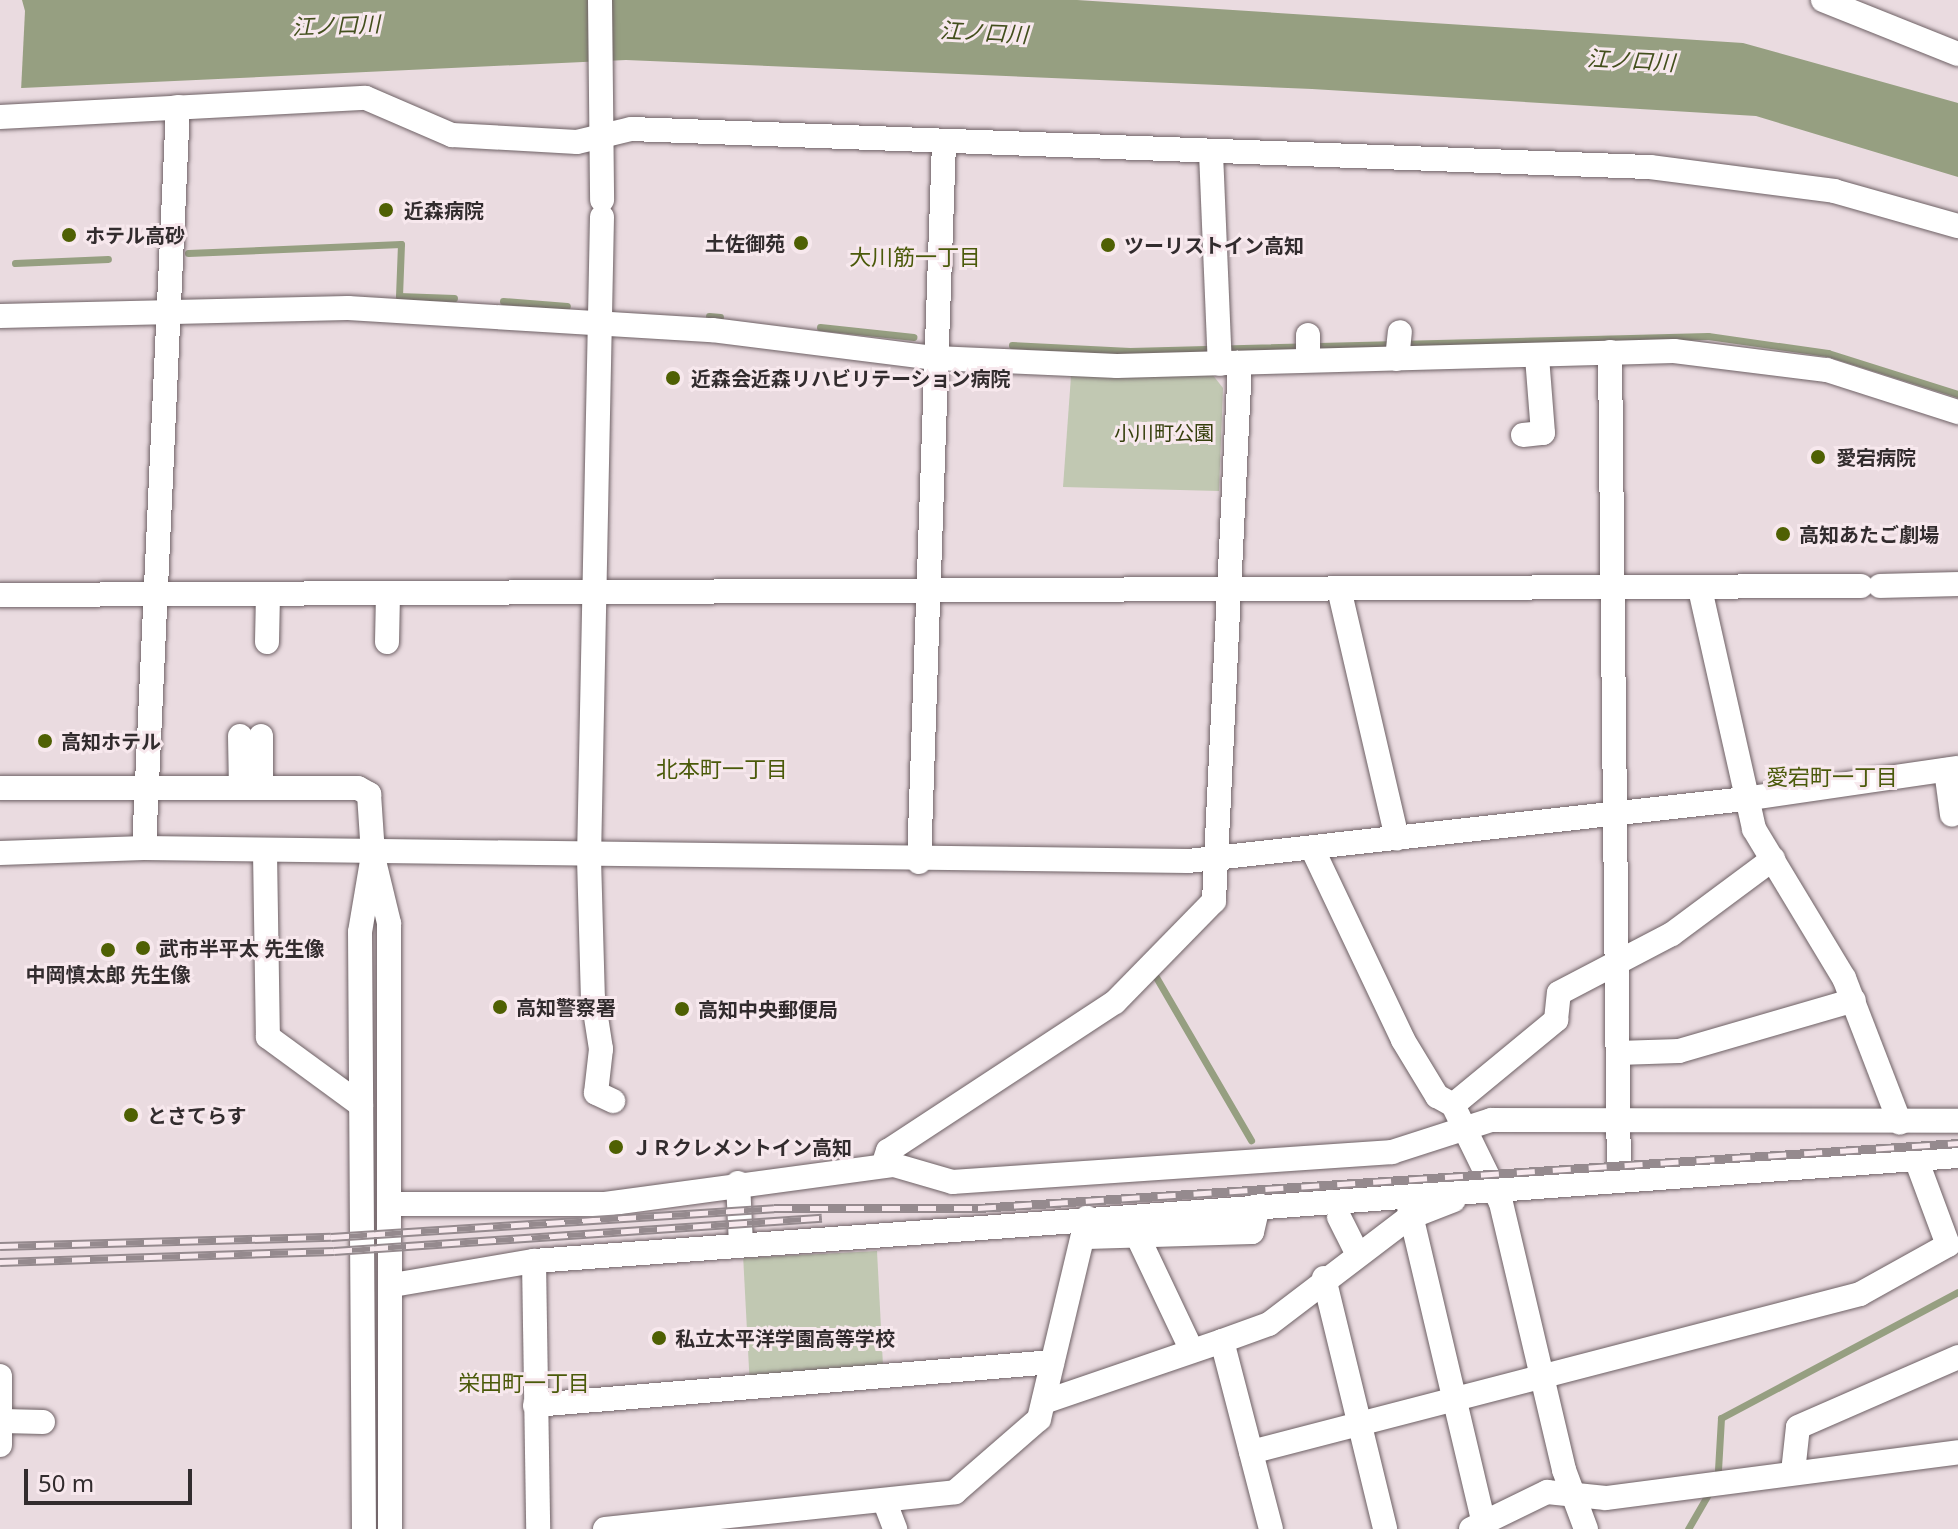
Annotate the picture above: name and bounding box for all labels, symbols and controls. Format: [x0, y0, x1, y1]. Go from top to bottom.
water label: 江ノ口川 [292, 10, 380, 40]
water label: 江ノ口川 [939, 17, 1029, 47]
water label: 江ノ口川 [1586, 45, 1676, 75]
place label: 近森病院 [404, 198, 484, 222]
marker: 近森病院 [375, 199, 397, 221]
place label: ホテル高砂 [85, 223, 185, 247]
marker: ホテル高砂 [60, 226, 78, 244]
place label: 土佐御苑 [705, 231, 785, 255]
place label: ツーリストイン高知 [1124, 233, 1304, 257]
marker: 土佐御苑 [792, 234, 810, 252]
marker: ツーリストイン高知 [1099, 236, 1117, 254]
district label: 大川筋一丁目 [849, 244, 981, 270]
place label: 近森会近森リハビリテーション病院 [691, 366, 1011, 390]
marker: 近森会近森リハビリテーション病院 [662, 367, 684, 389]
park label: 小川町公園 [1114, 420, 1214, 444]
place label: 愛宕病院 [1836, 445, 1916, 469]
marker: 愛宕病院 [1807, 446, 1829, 468]
place label: 高知あたご劇場 [1799, 522, 1939, 546]
marker: 高知あたご劇場 [1774, 525, 1792, 543]
place label: 高知ホテル [61, 729, 161, 753]
marker: 高知ホテル [36, 732, 54, 750]
district label: 北本町一丁目 [656, 756, 788, 782]
district label: 愛宕町一丁目 [1766, 764, 1898, 790]
place label: 武市半平太 先生像 [159, 936, 324, 960]
marker: 武市半平太 先生像 [134, 939, 152, 957]
marker: 中岡慎太郎 先生像 [99, 941, 117, 959]
place label: 中岡慎太郎 先生像 [25, 962, 191, 986]
place label: 高知警察署 [516, 995, 616, 1019]
place label: 高知中央郵便局 [698, 997, 838, 1021]
marker: 高知警察署 [491, 998, 509, 1016]
marker: 高知中央郵便局 [673, 1000, 691, 1018]
place label: とさてらす [147, 1103, 247, 1127]
marker: とさてらす [122, 1106, 140, 1124]
place label: ＪＲクレメントイン高知 [632, 1135, 852, 1159]
marker: ＪＲクレメントイン高知 [607, 1138, 625, 1156]
place label: 私立太平洋学園高等学校 [675, 1326, 895, 1350]
marker: 私立太平洋学園高等学校 [650, 1329, 668, 1347]
district label: 栄田町一丁目 [458, 1370, 590, 1396]
scale bar [28, 1453, 196, 1503]
text: 50 m [38, 1466, 94, 1499]

